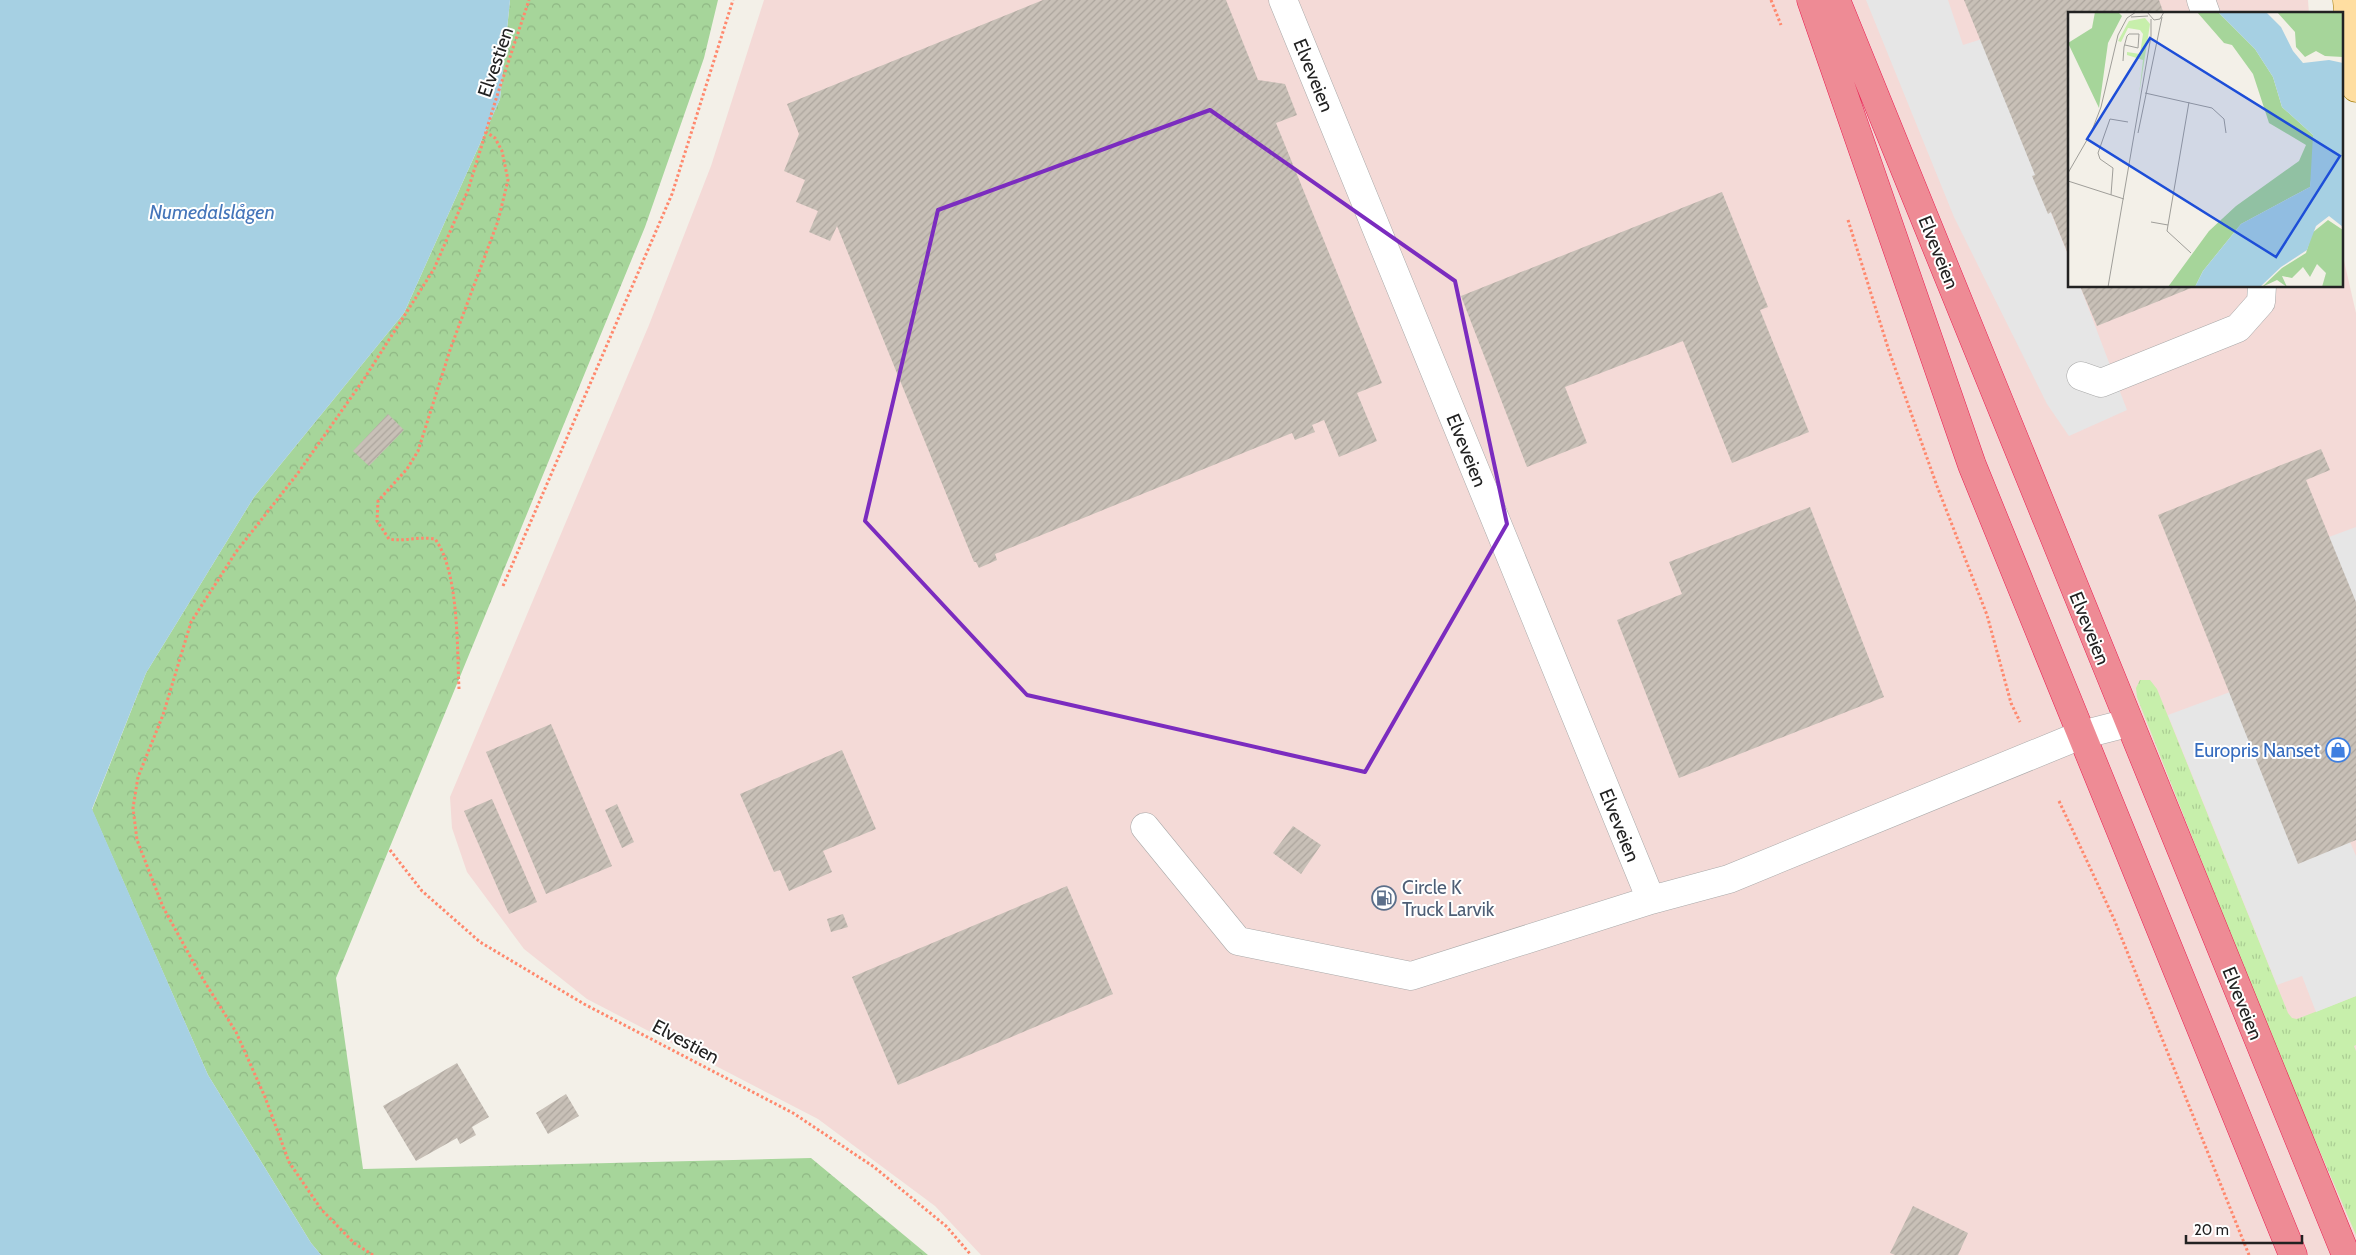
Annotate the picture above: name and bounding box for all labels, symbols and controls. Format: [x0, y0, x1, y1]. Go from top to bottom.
inset map [2068, 12, 2344, 288]
street label: Elvestien [473, 24, 518, 100]
street label: Elveveien [1288, 35, 1339, 115]
water label: Numedalslågen [149, 200, 275, 224]
street label: Elveveien [1913, 212, 1964, 292]
street label: Elveveien [1441, 410, 1492, 490]
street label: Elveveien [2064, 588, 2115, 668]
shop icon: Europris Nanset [2325, 737, 2351, 763]
place label: Europris Nanset [2194, 739, 2321, 762]
street label: Elveveien [1594, 785, 1645, 865]
place label: Circle K Truck Larvik [1402, 876, 1495, 921]
fuel station icon: Circle K Truck Larvik [1371, 885, 1397, 911]
street label: Elveveien [2217, 963, 2268, 1043]
street label: Elvestien [648, 1014, 723, 1069]
scale bar [2186, 1212, 2302, 1244]
text: 20 m [2194, 1221, 2229, 1239]

